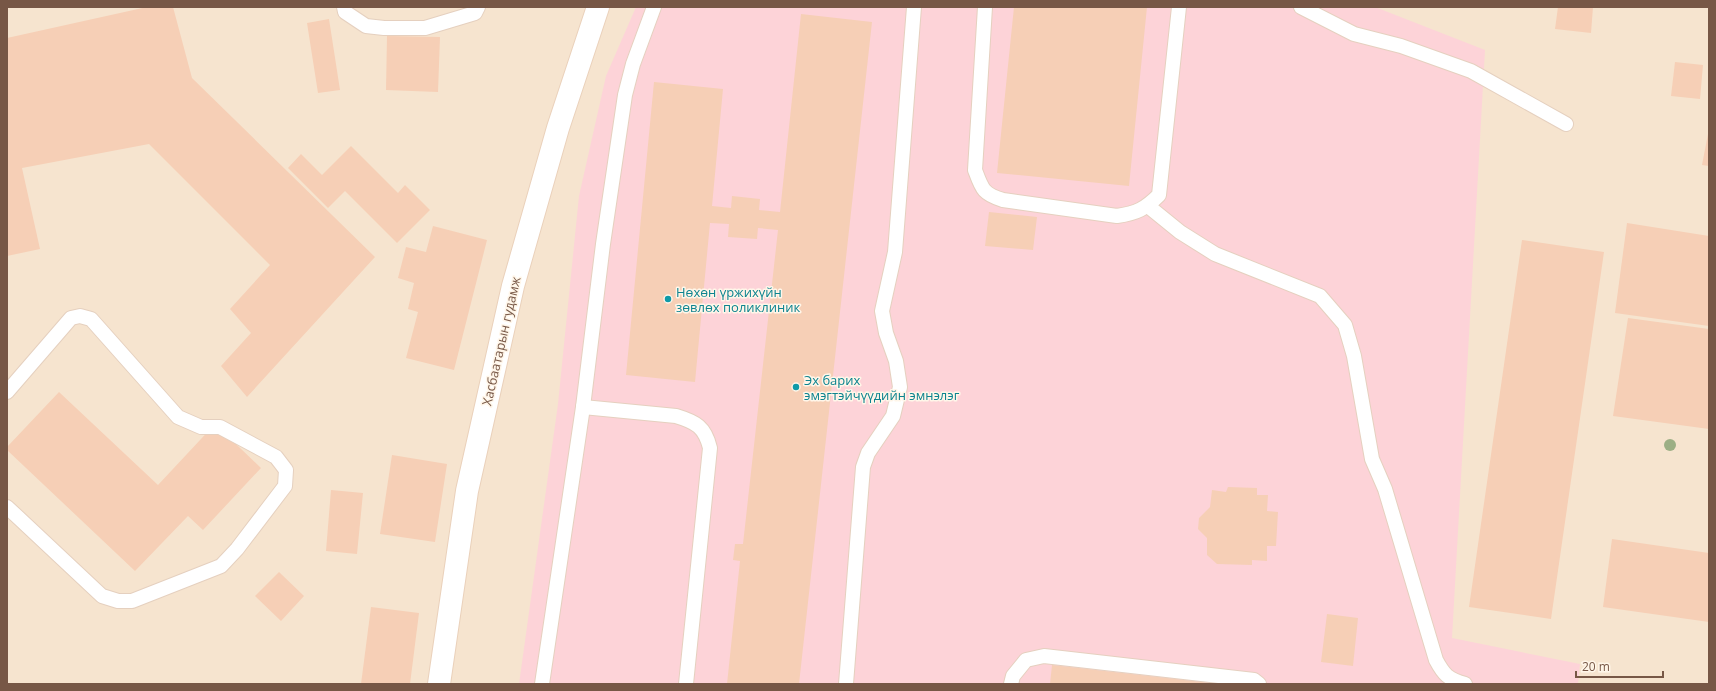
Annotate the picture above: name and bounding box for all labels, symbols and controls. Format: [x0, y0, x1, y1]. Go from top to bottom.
street label: Хасбаатарын гудамж [477, 274, 525, 407]
place label: Нөхөн үржихүйн зөвлөх поликлиник [676, 283, 801, 316]
marker: Нөхөн үржихүйн зөвлөх поликлиник [663, 294, 673, 304]
place label: Эх барих эмэгтэйчүүдийн эмнэлэг [804, 371, 960, 404]
marker: Эх барих эмэгтэйчүүдийн эмнэлэг [791, 382, 801, 392]
scale bar [1576, 653, 1663, 679]
text: 20 m [1582, 658, 1610, 675]

